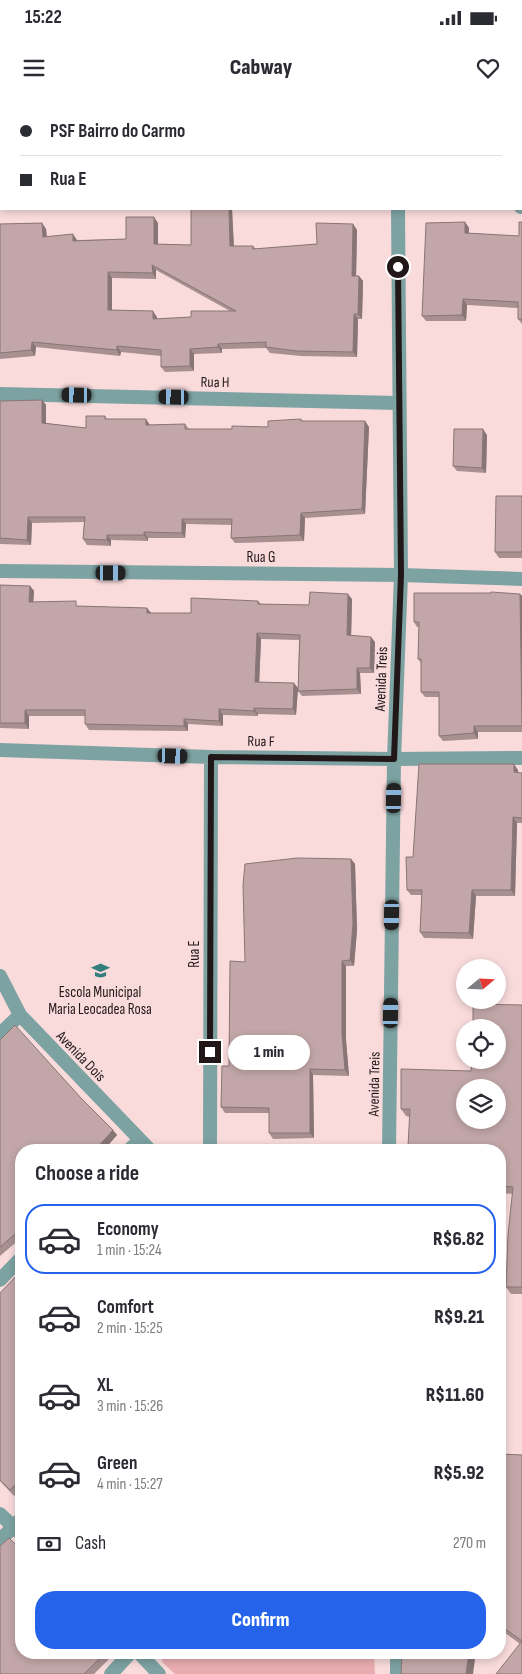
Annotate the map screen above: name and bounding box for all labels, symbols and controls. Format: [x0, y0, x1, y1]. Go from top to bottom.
text: 15:22 [25, 6, 62, 29]
icon: menu [20, 54, 48, 82]
text: Cabway [230, 54, 292, 81]
icon: heart [474, 54, 502, 82]
text: PSF Bairro do Carmo [50, 120, 185, 143]
text: Rua E [50, 168, 87, 191]
route start [387, 256, 409, 278]
street label: Rua H [200, 373, 230, 392]
car [61, 387, 92, 403]
car [158, 389, 189, 405]
street label: Rua G [247, 548, 275, 567]
car [96, 566, 126, 581]
street label: Avenida Treis [371, 646, 392, 713]
street label: Rua F [247, 732, 275, 751]
car [157, 748, 188, 764]
car [386, 783, 401, 813]
car [384, 900, 399, 930]
street label: Rua E [185, 940, 204, 968]
north arrow [456, 959, 506, 1009]
map controls [456, 959, 506, 1129]
school or university icon: Escola Municipal Maria Leocadea Rosa [90, 961, 110, 981]
place label: Escola Municipal Maria Leocadea Rosa [48, 983, 152, 1019]
car [383, 998, 398, 1028]
button: locate [456, 1019, 506, 1069]
street label: Avenida Dois [51, 1026, 109, 1086]
callout: 1 min [228, 1034, 310, 1070]
route end [199, 1041, 221, 1063]
text: 1 min [254, 1043, 284, 1062]
street label: Avenida Treis [364, 1051, 385, 1118]
button: layers [456, 1079, 506, 1129]
text: Choose a ride [35, 1160, 139, 1187]
icon: car [37, 1217, 82, 1262]
text: Economy [97, 1218, 159, 1241]
text: R$6.82 [433, 1228, 484, 1251]
text: 1 min · 15:24 [97, 1241, 162, 1260]
icon: car [37, 1295, 82, 1340]
text: Comfort [97, 1296, 154, 1319]
text: R$9.21 [434, 1306, 484, 1329]
text: 2 min · 15:25 [97, 1319, 163, 1338]
icon: car [37, 1373, 82, 1418]
text: XL [97, 1374, 113, 1397]
text: R$11.60 [426, 1384, 484, 1407]
text: 3 min · 15:26 [97, 1397, 163, 1416]
icon: car [37, 1451, 82, 1496]
text: Green [97, 1452, 137, 1475]
text: R$5.92 [434, 1462, 484, 1485]
text: 4 min · 15:27 [97, 1475, 163, 1494]
icon: cash [35, 1530, 63, 1558]
text: Cash [75, 1532, 106, 1555]
text: 270 m [453, 1534, 486, 1553]
button: Confirm [35, 1591, 486, 1649]

